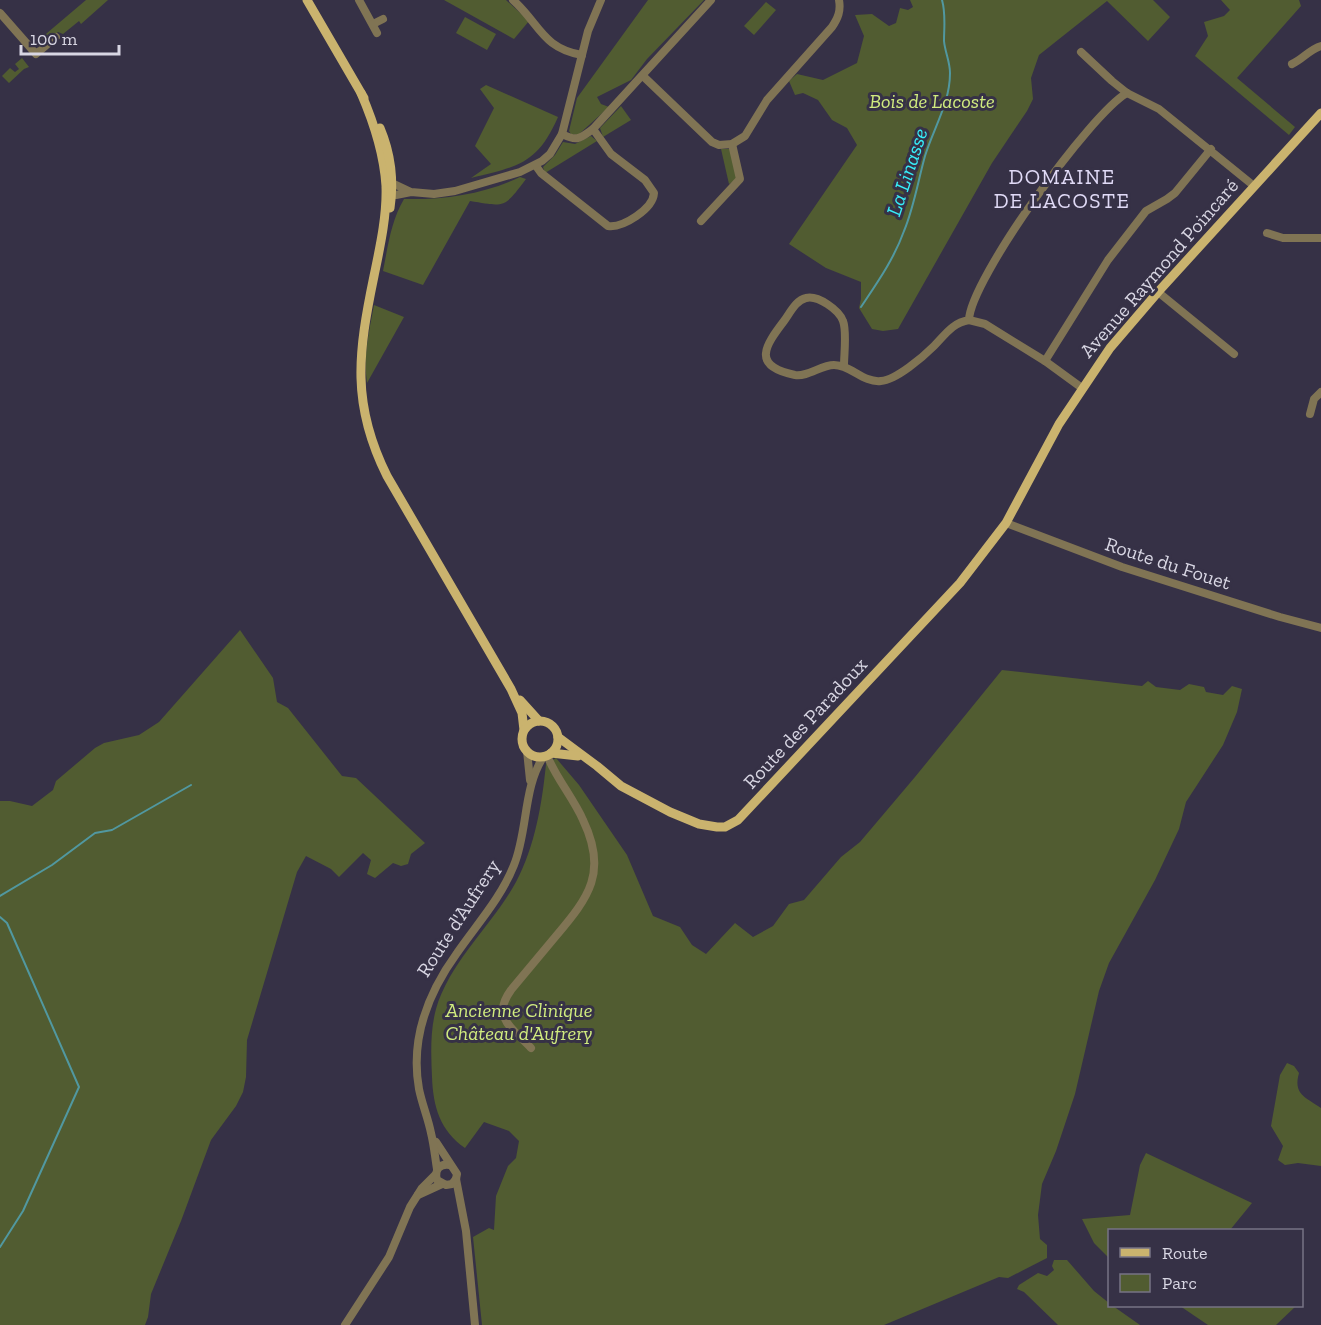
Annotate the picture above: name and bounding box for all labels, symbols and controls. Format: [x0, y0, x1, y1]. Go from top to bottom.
scale bar [21, 18, 118, 56]
text: 100 m [30, 28, 78, 50]
park label: Bois de Lacoste [869, 89, 995, 113]
water label: La Linasse [881, 125, 932, 219]
district label: DOMAINE DE LACOSTE [994, 164, 1130, 213]
street label: Avenue Raymond Poincaré [1075, 174, 1243, 362]
street label: Route du Fouet [1102, 531, 1234, 595]
street label: Route des Paradoux [738, 652, 872, 794]
street label: Route d'Aufrery [411, 854, 505, 981]
park label: Ancienne Clinique Château d'Aufrery [445, 998, 592, 1045]
legend [1108, 1229, 1303, 1307]
text: Route [1162, 1242, 1207, 1264]
text: Parc [1162, 1272, 1197, 1294]

